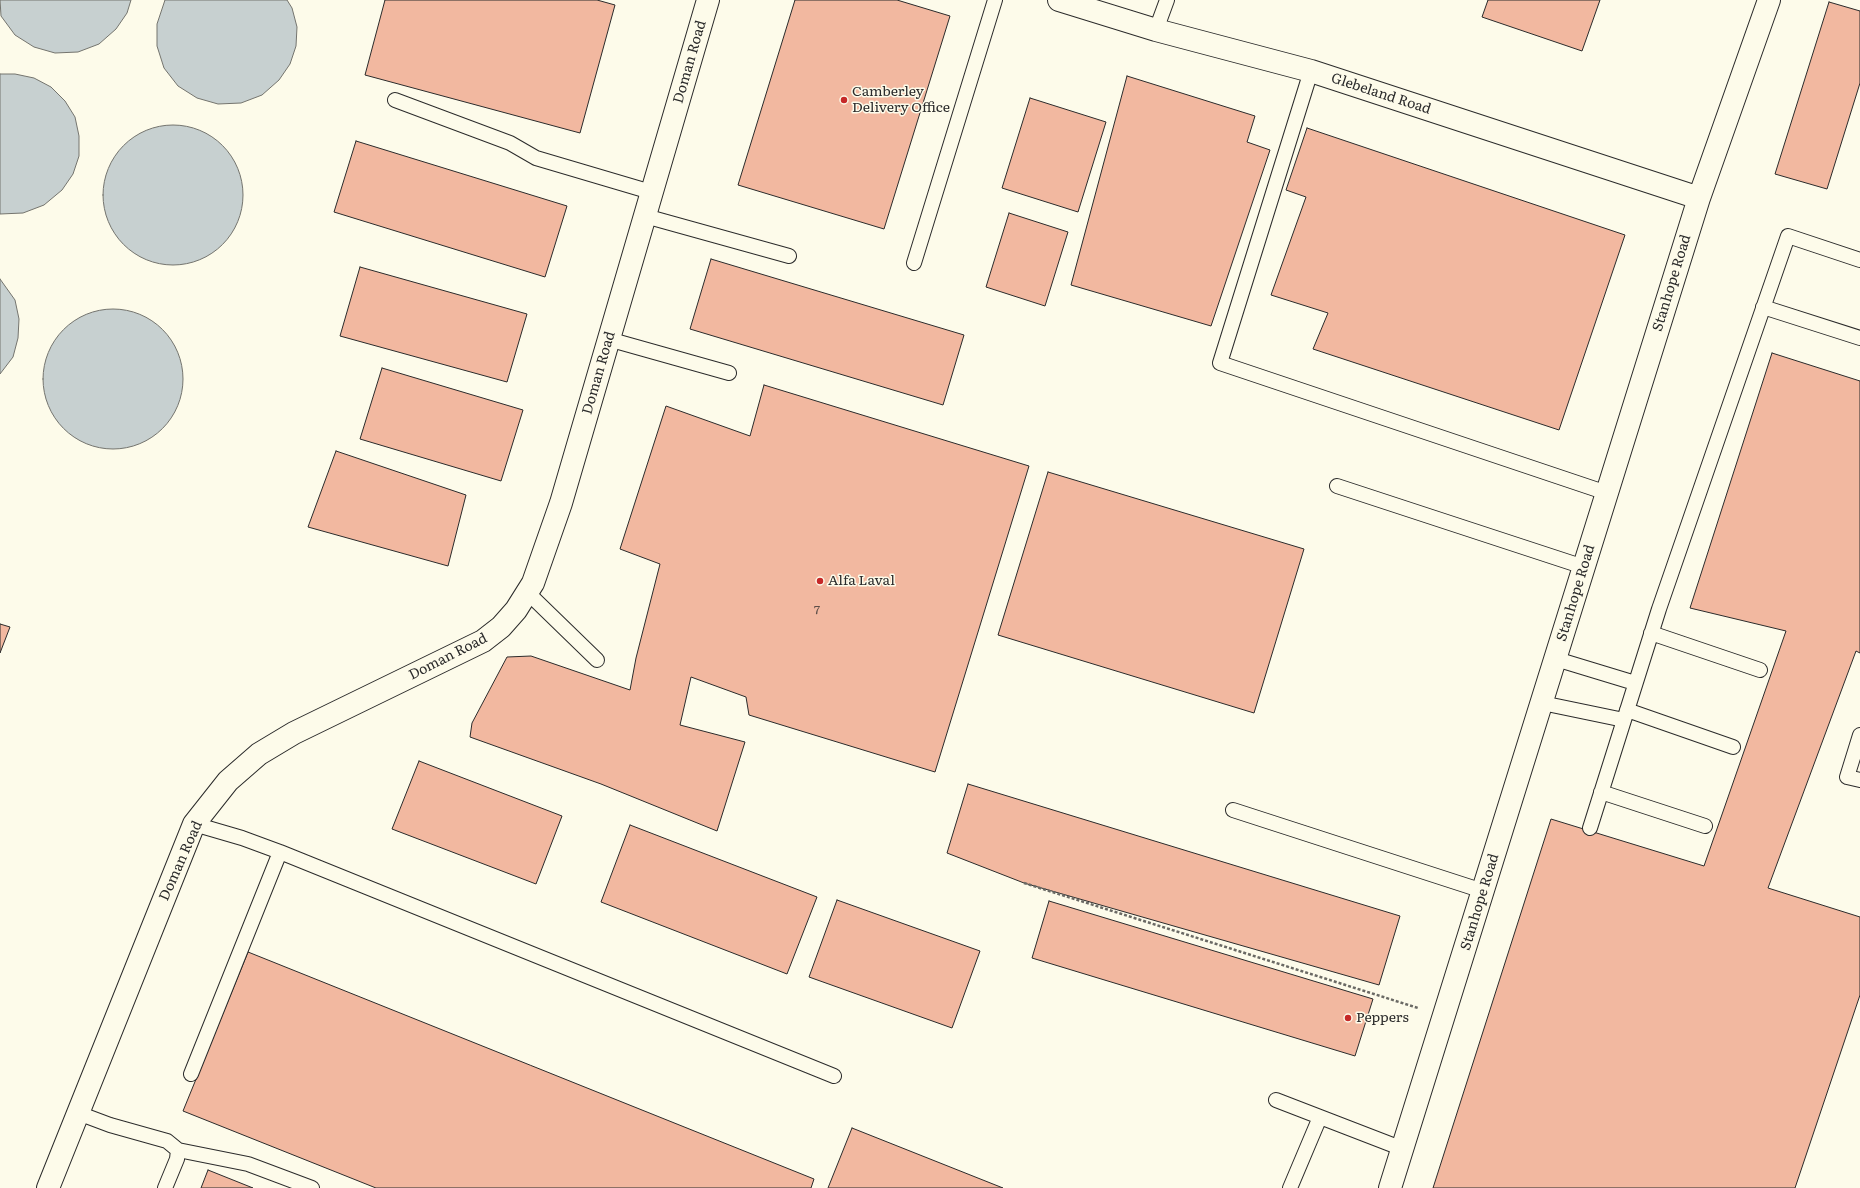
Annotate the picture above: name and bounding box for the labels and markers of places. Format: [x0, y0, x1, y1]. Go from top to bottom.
place label: Camberley Delivery Office [852, 84, 950, 116]
marker: Camberley Delivery Office [839, 95, 849, 105]
place label: Alfa Laval [828, 573, 895, 589]
marker: Alfa Laval [815, 576, 825, 586]
place label: Peppers [1356, 1010, 1409, 1026]
marker: Peppers [1343, 1013, 1353, 1023]

